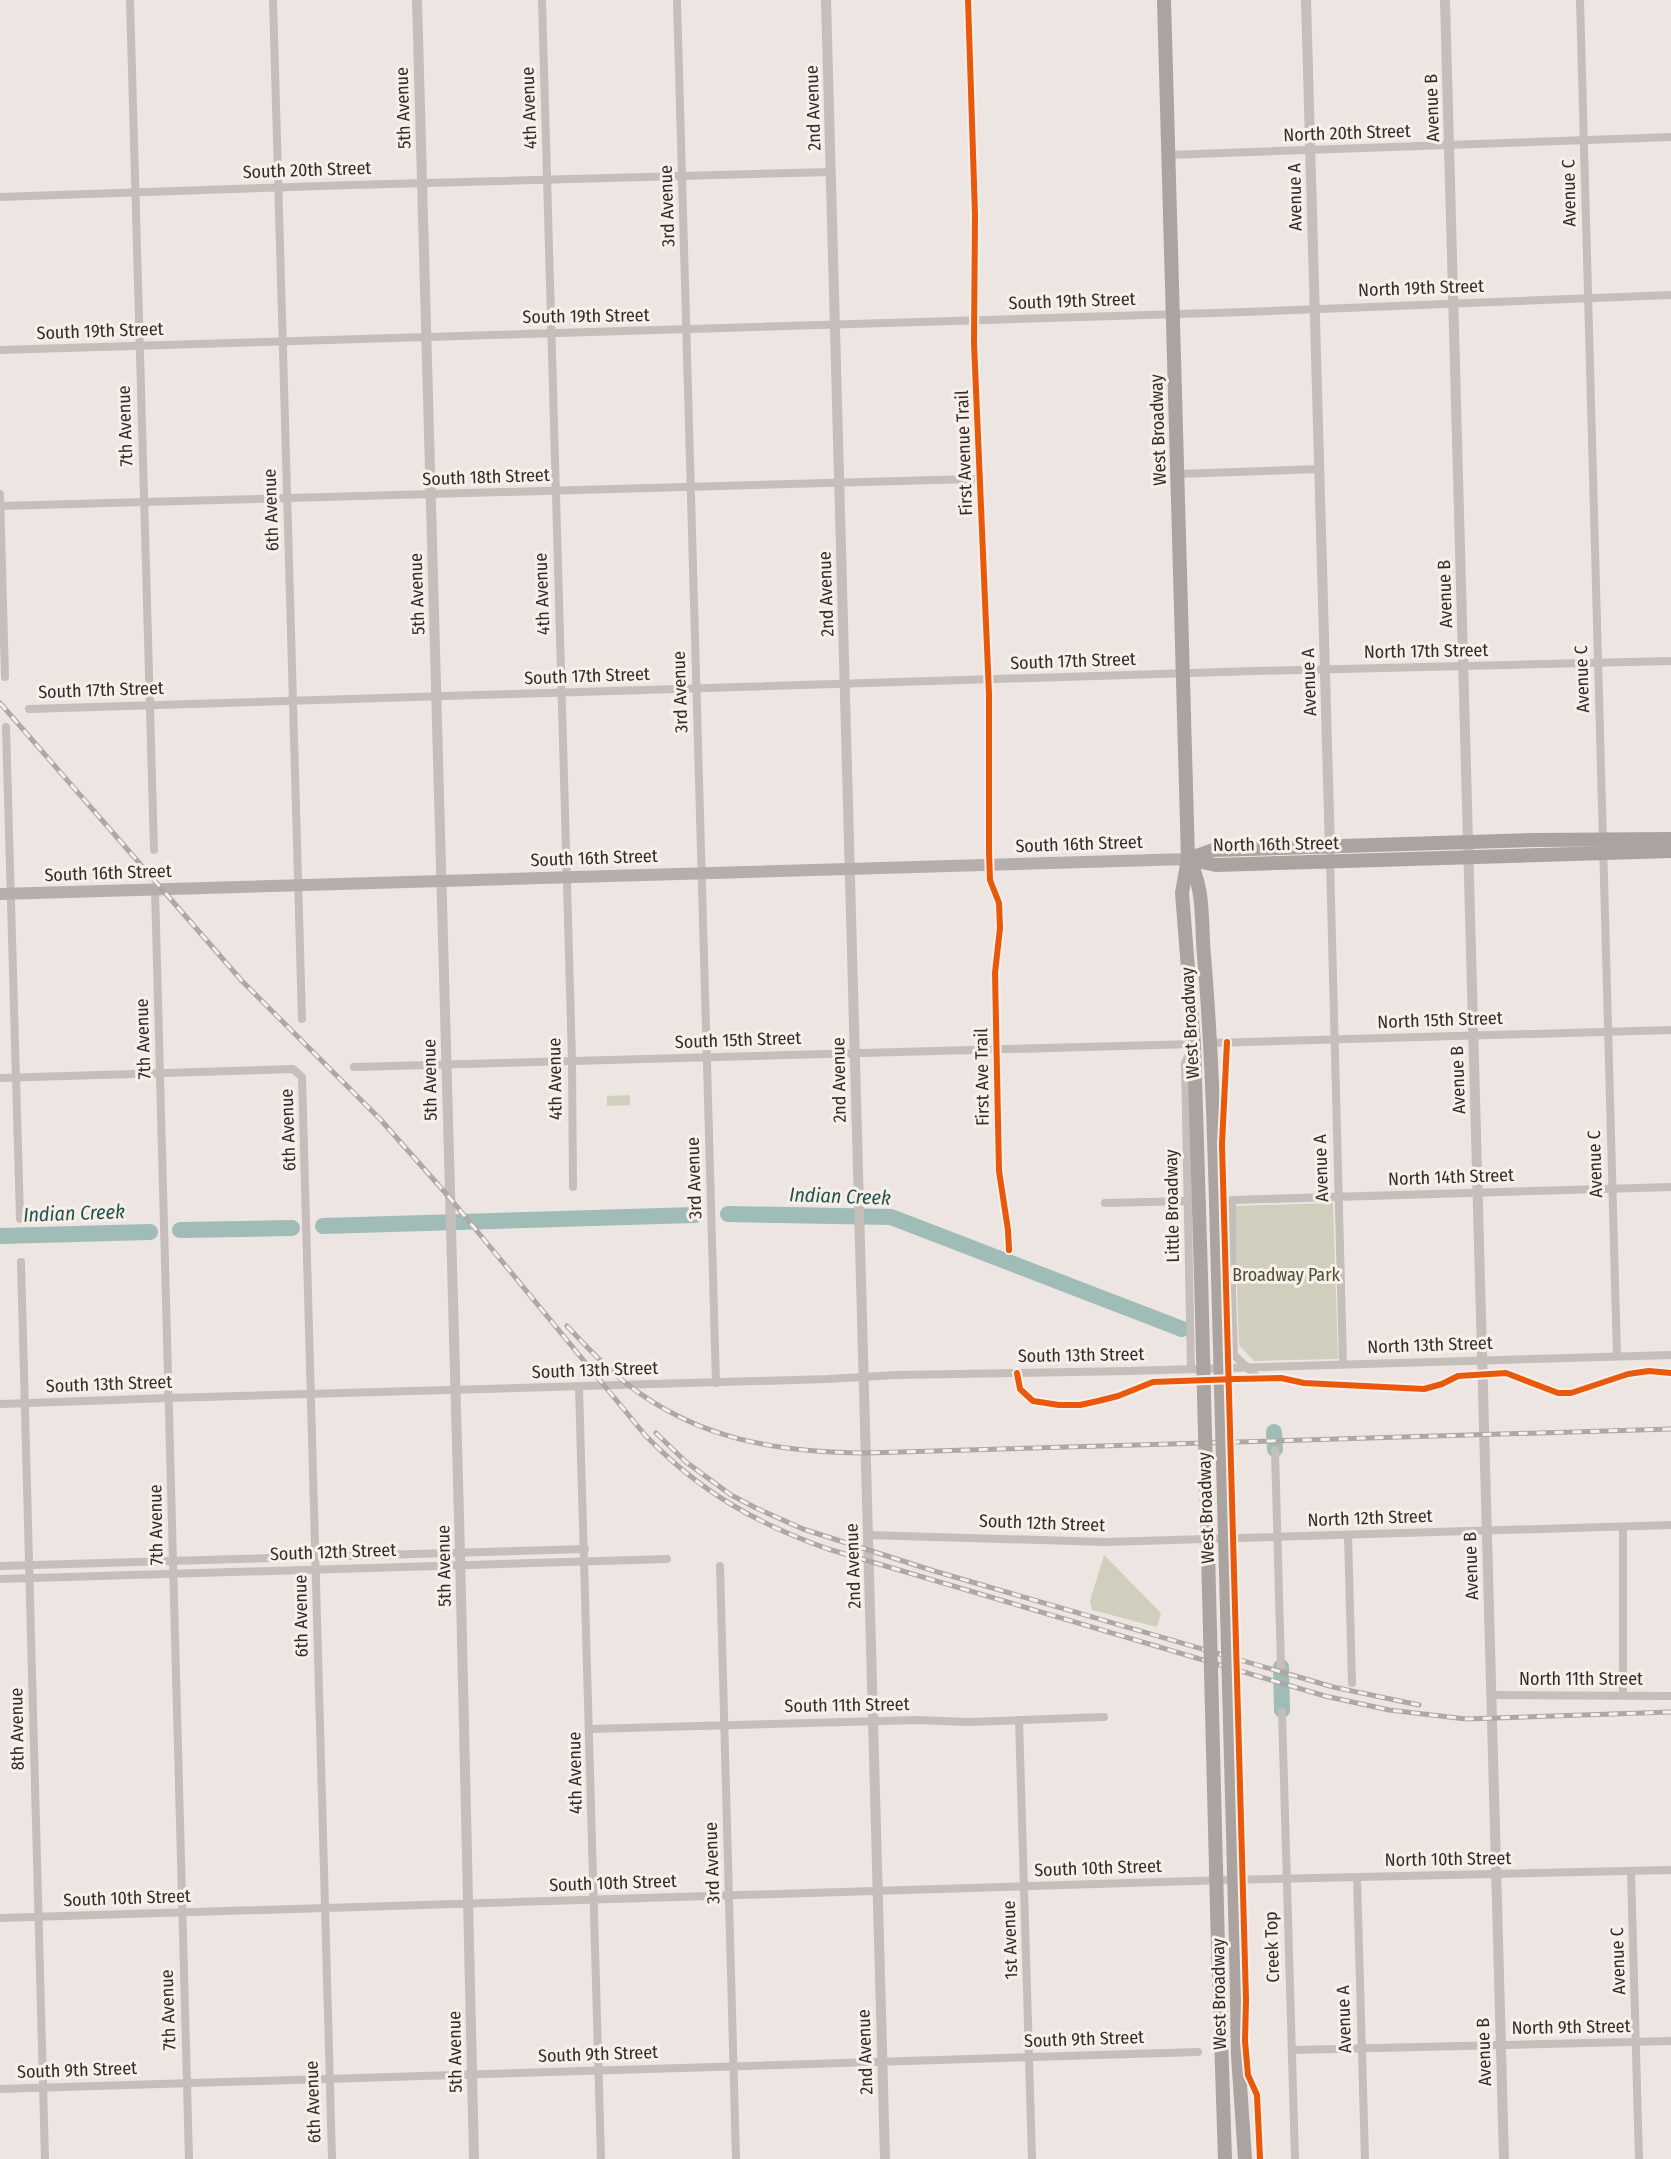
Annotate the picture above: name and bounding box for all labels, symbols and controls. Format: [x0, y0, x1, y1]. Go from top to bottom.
street label: 2nd Avenue [801, 65, 825, 151]
street label: 4th Avenue [517, 66, 541, 150]
street label: 5th Avenue [391, 67, 415, 149]
street label: Avenue B [1420, 73, 1444, 142]
street label: North 20th Street [1283, 120, 1411, 146]
street label: South 20th Street [242, 157, 372, 183]
street label: Avenue C [1557, 159, 1581, 227]
street label: Avenue A [1283, 162, 1307, 231]
street label: 3rd Avenue [655, 165, 679, 247]
street label: North 19th Street [1358, 275, 1484, 301]
street label: South 19th Street [1008, 288, 1136, 314]
street label: South 19th Street [522, 304, 650, 328]
street label: South 19th Street [36, 318, 164, 344]
street label: West Broadway [1145, 374, 1171, 486]
street label: 7th Avenue [113, 385, 137, 467]
street label: First Avenue Trail [951, 390, 977, 516]
street label: South 18th Street [422, 464, 550, 490]
street label: 6th Avenue [259, 468, 283, 552]
street label: 2nd Avenue [814, 551, 838, 637]
street label: 4th Avenue [530, 552, 554, 636]
street label: 5th Avenue [405, 553, 429, 635]
street label: Avenue B [1433, 559, 1457, 628]
street label: North 17th Street [1364, 639, 1489, 663]
street label: Avenue C [1570, 645, 1594, 713]
street label: Avenue A [1297, 647, 1321, 716]
street label: South 17th Street [1010, 648, 1136, 674]
street label: 3rd Avenue [668, 651, 692, 733]
street label: South 17th Street [524, 663, 650, 689]
street label: South 17th Street [38, 677, 164, 703]
street label: South 16th Street [1015, 831, 1143, 857]
street label: North 16th Street [1213, 832, 1339, 856]
street label: South 16th Street [530, 845, 658, 871]
street label: South 16th Street [44, 860, 172, 886]
street label: West Broadway [1176, 967, 1204, 1079]
street label: 7th Avenue [131, 998, 155, 1080]
street label: North 15th Street [1377, 1007, 1503, 1033]
street label: South 15th Street [674, 1027, 802, 1053]
street label: First Ave Trail [970, 1028, 994, 1126]
street label: 2nd Avenue [827, 1037, 851, 1123]
street label: 4th Avenue [543, 1038, 567, 1120]
street label: 5th Avenue [418, 1039, 442, 1121]
street label: Avenue B [1446, 1045, 1470, 1114]
street label: 6th Avenue [276, 1088, 300, 1172]
street label: Avenue C [1583, 1130, 1607, 1198]
street label: Avenue A [1309, 1133, 1333, 1202]
street label: 3rd Avenue [682, 1137, 706, 1219]
street label: Little Broadway [1160, 1149, 1184, 1263]
street label: North 14th Street [1388, 1164, 1514, 1190]
water label: Indian Creek [789, 1182, 891, 1210]
water label: Indian Creek [23, 1199, 125, 1227]
park label: Broadway Park [1232, 1264, 1340, 1286]
street label: North 13th Street [1367, 1332, 1493, 1358]
street label: South 13th Street [1018, 1343, 1144, 1367]
street label: South 13th Street [531, 1357, 659, 1383]
street label: South 13th Street [45, 1371, 173, 1397]
street label: West Broadway [1193, 1452, 1219, 1564]
street label: 7th Avenue [144, 1484, 168, 1566]
street label: North 12th Street [1307, 1505, 1433, 1531]
street label: South 12th Street [979, 1510, 1106, 1536]
street label: 2nd Avenue [841, 1523, 865, 1609]
street label: 5th Avenue [432, 1525, 456, 1607]
street label: Avenue B [1459, 1531, 1483, 1600]
street label: South 12th Street [270, 1539, 397, 1565]
street label: 6th Avenue [289, 1574, 313, 1657]
street label: North 11th Street [1519, 1668, 1643, 1690]
street label: 8th Avenue [5, 1687, 29, 1771]
street label: South 11th Street [784, 1693, 910, 1717]
street label: 4th Avenue [563, 1732, 587, 1814]
street label: 3rd Avenue [700, 1822, 724, 1904]
street label: North 10th Street [1385, 1847, 1512, 1871]
street label: South 10th Street [1034, 1855, 1162, 1881]
street label: South 10th Street [549, 1870, 677, 1896]
street label: South 10th Street [63, 1885, 191, 1911]
street label: 1st Avenue [998, 1900, 1022, 1980]
street label: Creek Top [1260, 1911, 1284, 1983]
street label: Avenue C [1606, 1927, 1630, 1995]
street label: West Broadway [1207, 1938, 1231, 2050]
street label: 7th Avenue [156, 1969, 180, 2051]
street label: Avenue A [1332, 1984, 1356, 2053]
street label: 2nd Avenue [853, 2009, 877, 2095]
street label: 5th Avenue [443, 2011, 467, 2093]
street label: North 9th Street [1511, 2015, 1631, 2039]
street label: Avenue B [1472, 2017, 1496, 2086]
street label: South 9th Street [1024, 2026, 1144, 2052]
street label: South 9th Street [538, 2041, 658, 2067]
street label: South 9th Street [17, 2057, 137, 2083]
street label: 6th Avenue [301, 2060, 325, 2144]

